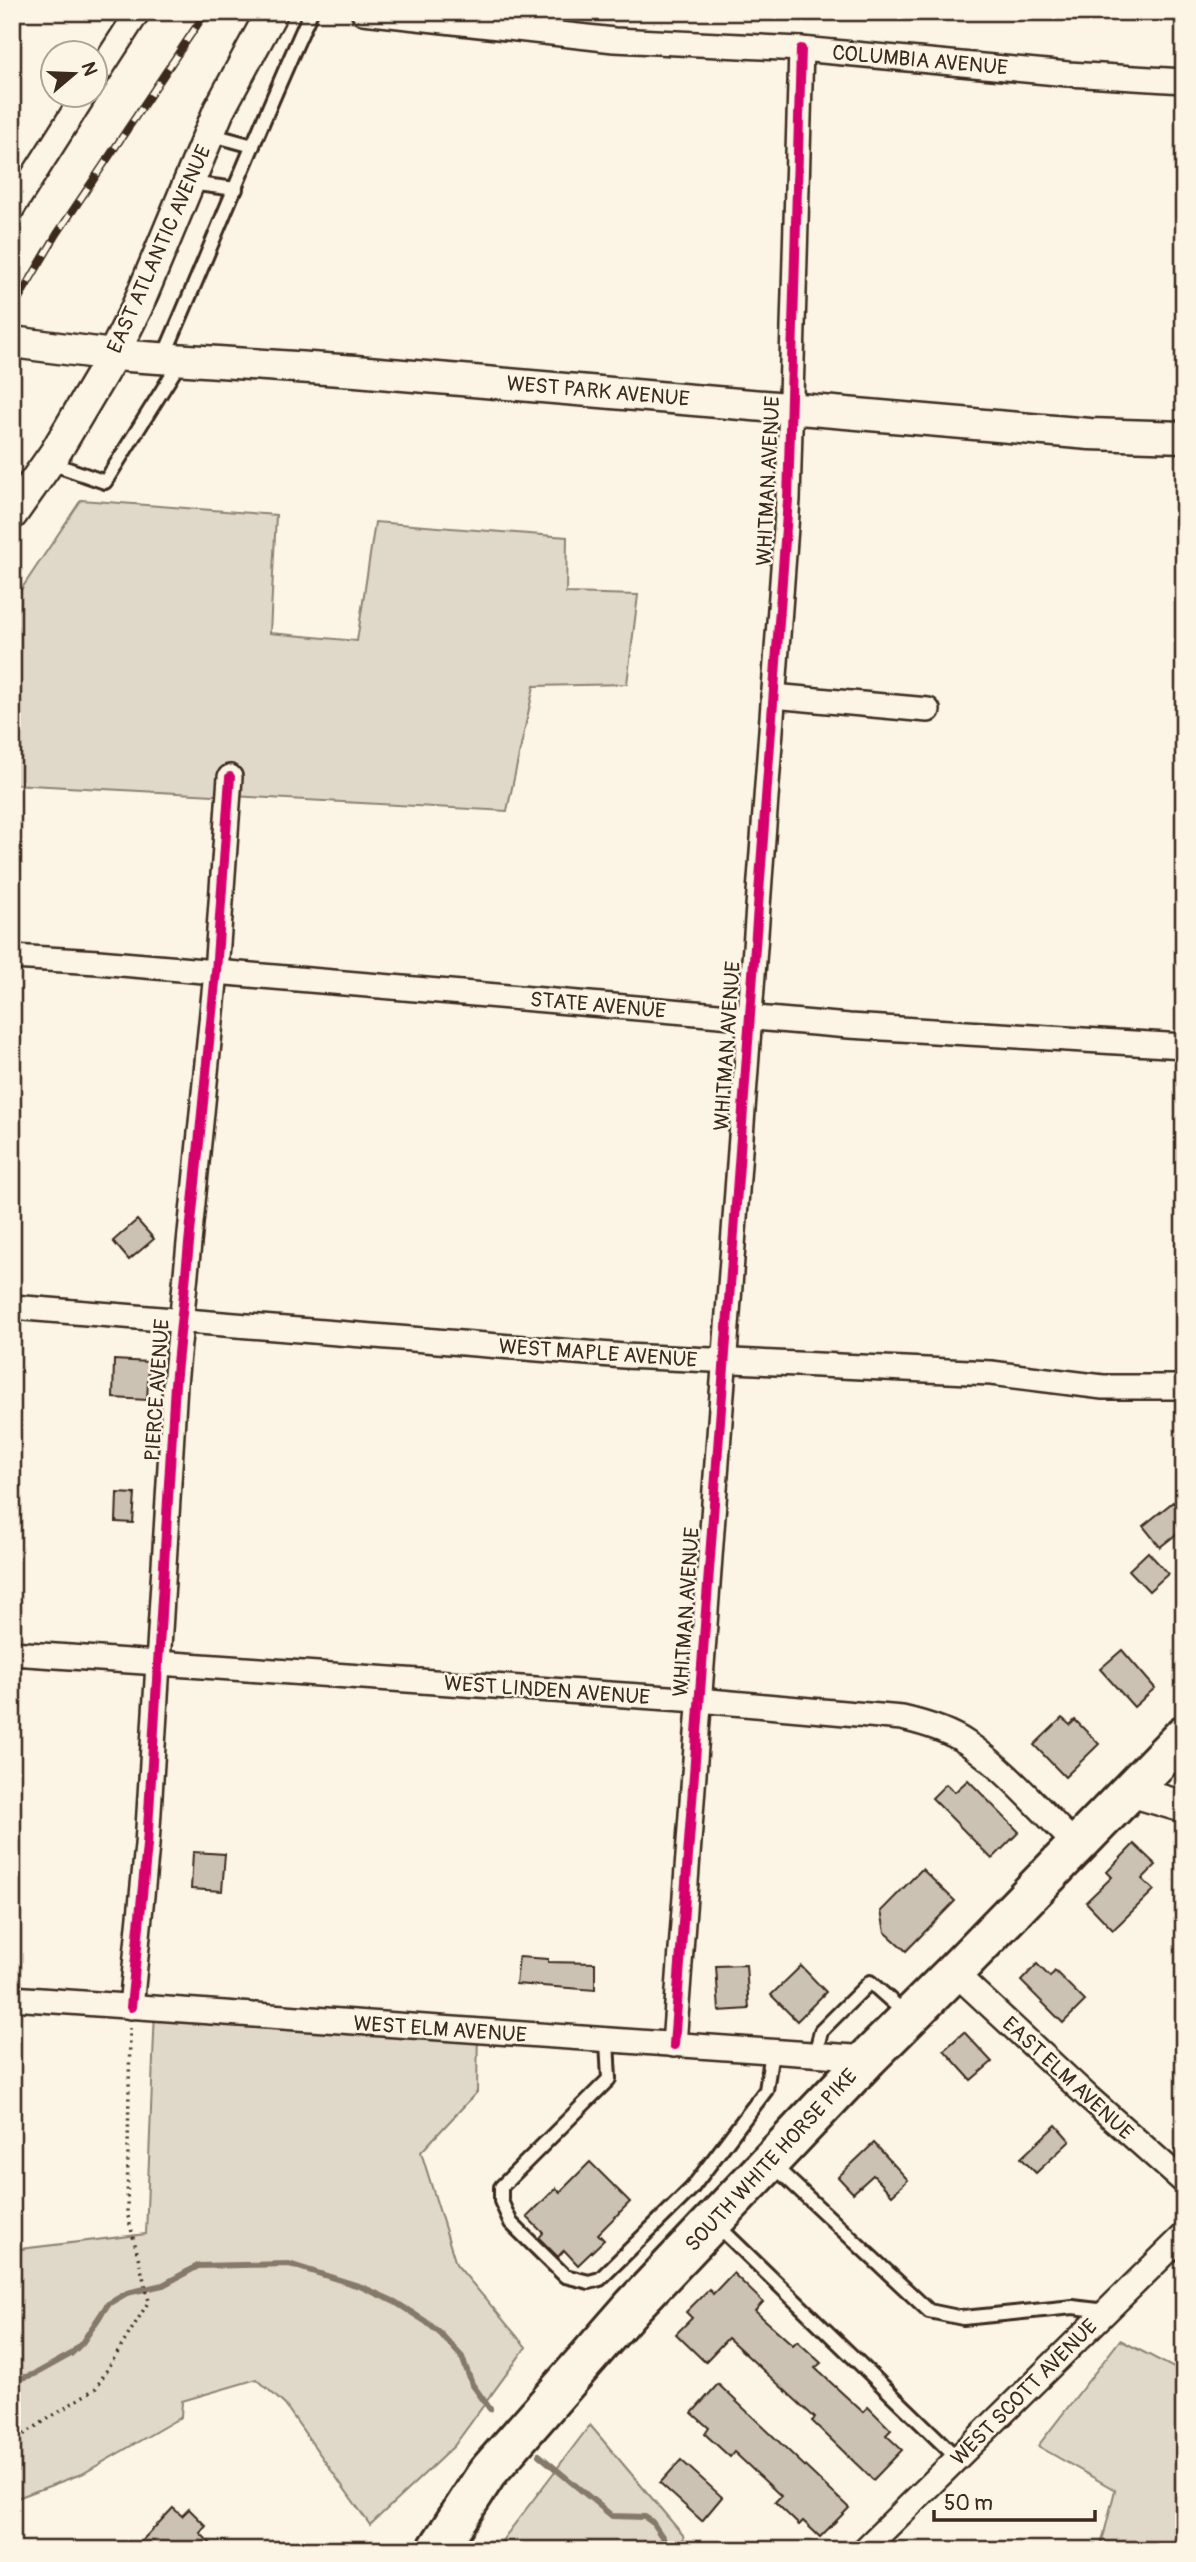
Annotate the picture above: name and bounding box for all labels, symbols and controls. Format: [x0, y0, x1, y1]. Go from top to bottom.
north arrow [38, 38, 108, 108]
street label: COLUMBIA AVENUE [831, 39, 1009, 82]
text: N [76, 59, 103, 79]
street label: EAST ATLANTIC AVENUE [101, 141, 218, 358]
street label: WEST PARK AVENUE [505, 370, 691, 413]
street label: WHITMAN AVENUE [751, 395, 786, 567]
street label: WHITMAN AVENUE [708, 960, 747, 1132]
street label: STATE AVENUE [529, 986, 667, 1025]
street label: PIERCE AVENUE [139, 1318, 176, 1462]
street label: WEST MAPLE AVENUE [498, 1333, 698, 1374]
street label: WHITMAN AVENUE [667, 1526, 706, 1698]
street label: WEST LINDEN AVENUE [443, 1670, 651, 1711]
street label: WEST ELM AVENUE [352, 2010, 528, 2049]
street label: EAST ELM AVENUE [997, 2011, 1139, 2146]
street label: SOUTH WHITE HORSE PIKE [679, 2063, 863, 2258]
street label: WEST SCOTT AVENUE [945, 2313, 1103, 2471]
scale bar [934, 2478, 1094, 2522]
text: 50 m [944, 2490, 993, 2517]

